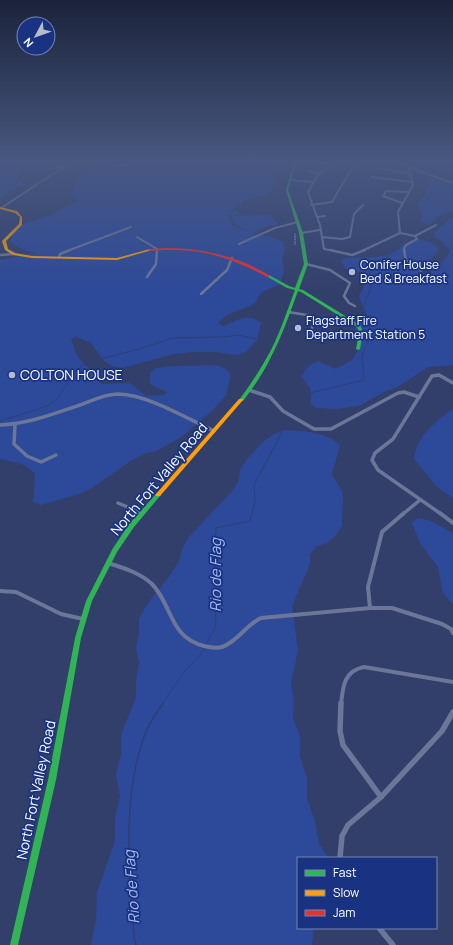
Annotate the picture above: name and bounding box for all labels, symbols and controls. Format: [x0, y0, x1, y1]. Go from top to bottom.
north arrow [16, 16, 56, 56]
text: N [20, 35, 36, 51]
place label: Conifer House Bed & Breakfast [360, 256, 447, 287]
marker: Conifer House Bed & Breakfast [347, 267, 357, 277]
place label: Flagstaff Fire Department Station 5 [306, 312, 425, 343]
marker: Flagstaff Fire Department Station 5 [293, 323, 303, 333]
place label: COLTON HOUSE [20, 365, 123, 384]
marker: COLTON HOUSE [7, 370, 17, 380]
street label: North Fort Valley Road [106, 418, 211, 539]
water label: Rio de Flag [205, 537, 226, 612]
street label: North Fort Valley Road [11, 719, 60, 861]
water label: Rio de Flag [118, 848, 145, 925]
legend [297, 857, 437, 929]
text: Fast [333, 864, 357, 881]
text: Slow [333, 884, 359, 901]
text: Jam [333, 904, 355, 921]

